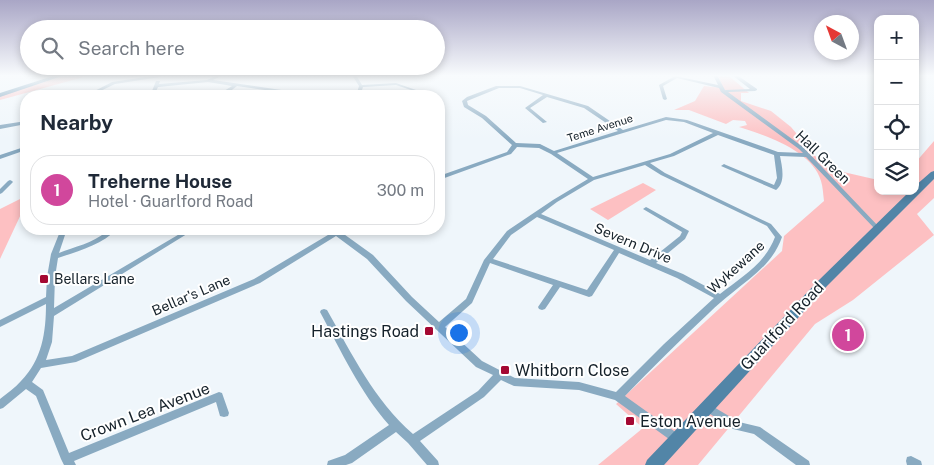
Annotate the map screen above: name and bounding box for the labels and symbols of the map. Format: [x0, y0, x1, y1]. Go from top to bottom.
north arrow [814, 15, 859, 60]
street label: Teme Avenue [566, 112, 634, 144]
street label: Hall Green [792, 127, 854, 187]
street label: Severn Drive [592, 220, 674, 267]
street label: Wykewane [704, 237, 768, 297]
place label: Bellars Lane [54, 271, 135, 287]
street label: Bellar's Lane [150, 271, 233, 319]
marker: Bellars Lane [38, 273, 50, 285]
street label: Guarlford Road [736, 278, 828, 374]
pin: 1 [832, 316, 864, 354]
your location [446, 320, 472, 346]
place label: Hastings Road [311, 322, 419, 341]
marker: Hastings Road [423, 325, 435, 337]
place label: Whitborn Close [515, 361, 629, 380]
marker: Whitborn Close [499, 364, 511, 376]
street label: Crown Lea Avenue [78, 379, 212, 445]
place label: Eston Avenue [640, 412, 741, 431]
marker: Eston Avenue [624, 415, 636, 427]

